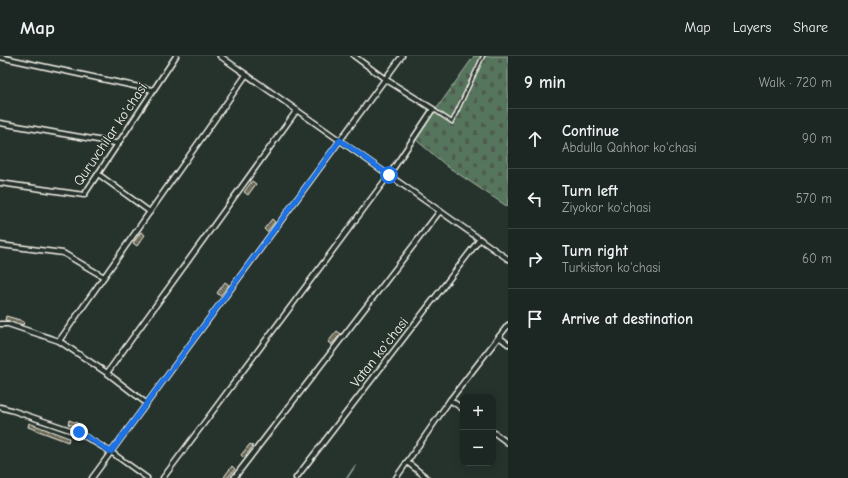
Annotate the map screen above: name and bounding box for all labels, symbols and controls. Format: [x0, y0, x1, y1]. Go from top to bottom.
text: Map [20, 17, 55, 39]
text: Map [684, 19, 711, 36]
text: Layers [733, 19, 771, 36]
text: Share [793, 19, 828, 36]
text: 9 min [524, 73, 566, 92]
text: Walk · 720 m [759, 75, 832, 90]
street label: Quruvchilar ko'chasi [70, 80, 151, 189]
text: Continue [562, 122, 619, 140]
icon: ahead [524, 128, 546, 150]
text: 90 m [802, 131, 832, 146]
text: Abdulla Qahhor ko'chasi [562, 140, 697, 155]
route start [380, 166, 398, 184]
text: Turn left [562, 182, 618, 200]
icon: left [524, 188, 546, 210]
text: 570 m [796, 191, 832, 206]
text: Ziyokor ko'chasi [562, 200, 651, 215]
text: Turn right [562, 242, 628, 260]
icon: right [524, 248, 546, 270]
text: 60 m [802, 251, 832, 266]
text: Turkiston ko'chasi [562, 260, 661, 275]
icon: arrive [524, 308, 546, 330]
text: Arrive at destination [562, 310, 693, 328]
street label: Vatan ko'chasi [347, 314, 412, 391]
map controls [460, 394, 496, 466]
button: + [460, 394, 496, 430]
route end [70, 423, 88, 441]
button: − [460, 430, 496, 466]

